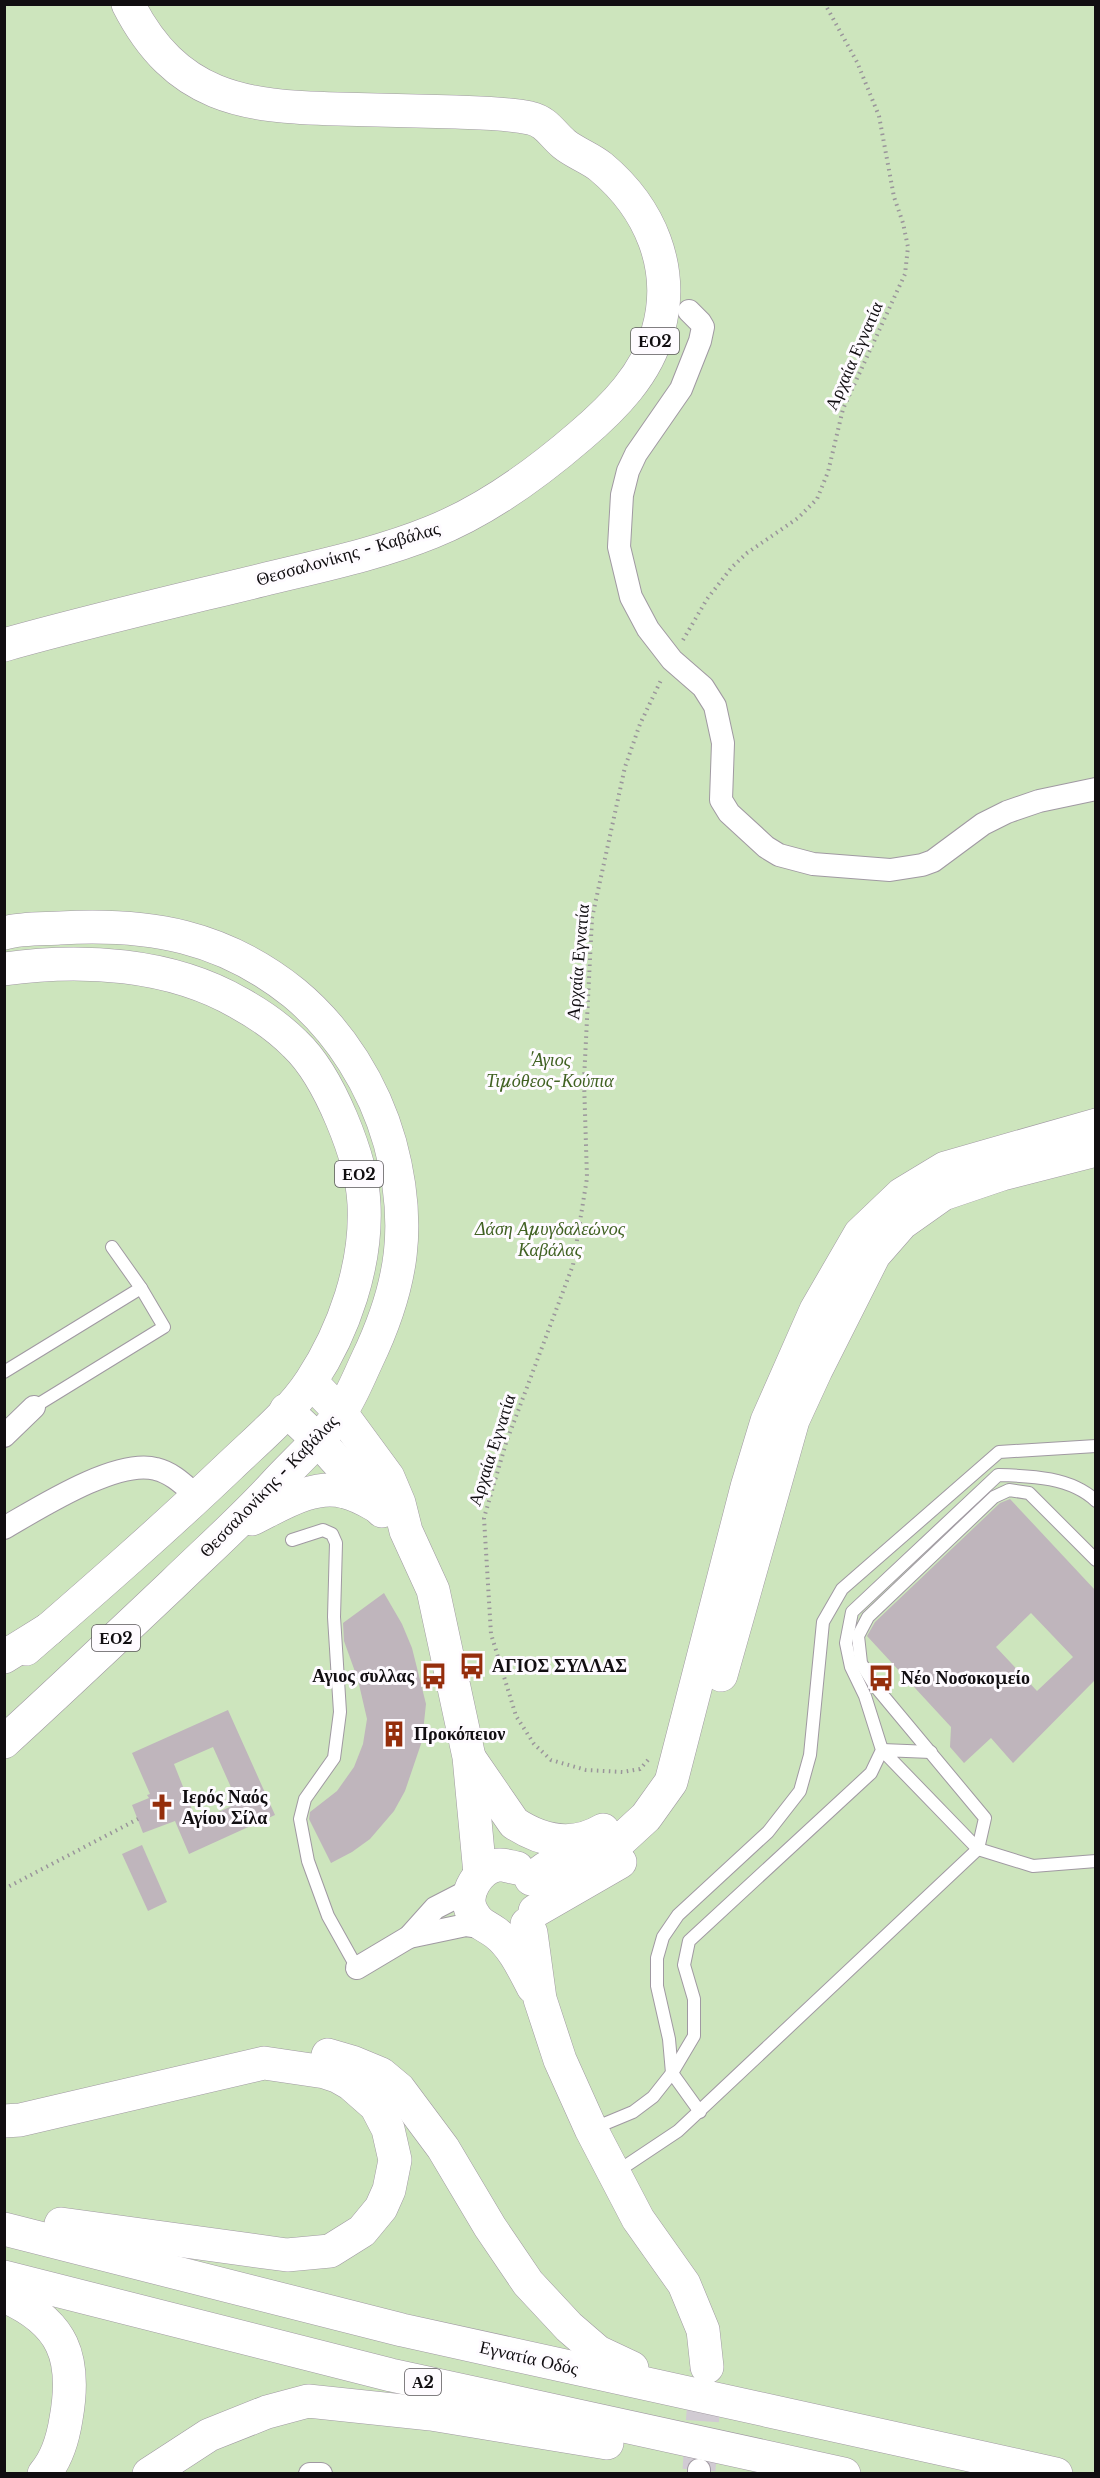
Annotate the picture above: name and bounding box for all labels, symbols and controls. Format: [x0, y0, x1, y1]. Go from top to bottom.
street label: Αρχαία Εγνατία [820, 298, 888, 414]
road number: ΕΟ2 [631, 328, 679, 354]
street label: Θεσσαλονίκης - Καβάλας [254, 517, 442, 591]
street label: Αρχαία Εγνατία [562, 902, 594, 1021]
park label: 'Αγιος Τιμόθεος-Κούπια [486, 1049, 614, 1092]
road number: ΕΟ2 [335, 1161, 383, 1187]
park label: Δάση Αμυγδαλεώνος Καβάλας [474, 1218, 626, 1261]
street label: Αρχαία Εγνατία [464, 1391, 521, 1509]
street label: Θεσσαλονίκης - Καβάλας [195, 1410, 343, 1562]
road number: ΕΟ2 [92, 1625, 140, 1651]
bus stop icon: ΑΓΙΟΣ ΣΥΛΛΑΣ [457, 1651, 487, 1681]
place label: ΑΓΙΟΣ ΣΥΛΛΑΣ [492, 1655, 627, 1677]
bus stop icon: Αγιος συλλας [419, 1661, 449, 1691]
bus stop icon: Νέο Νοσοκομείο [866, 1663, 896, 1693]
place label: Αγιος συλλας [312, 1665, 414, 1687]
place label: Νέο Νοσοκομείο [901, 1667, 1030, 1689]
building icon: Προκόπειον [379, 1719, 409, 1749]
place label: Προκόπειον [414, 1723, 505, 1745]
place label: Ιερός Ναός Αγίου Σίλα [182, 1786, 268, 1829]
church icon: Ιερός Ναός Αγίου Σίλα [147, 1792, 177, 1822]
street label: Εγνατία Οδός [477, 2336, 581, 2380]
road number: Α2 [405, 2369, 441, 2395]

